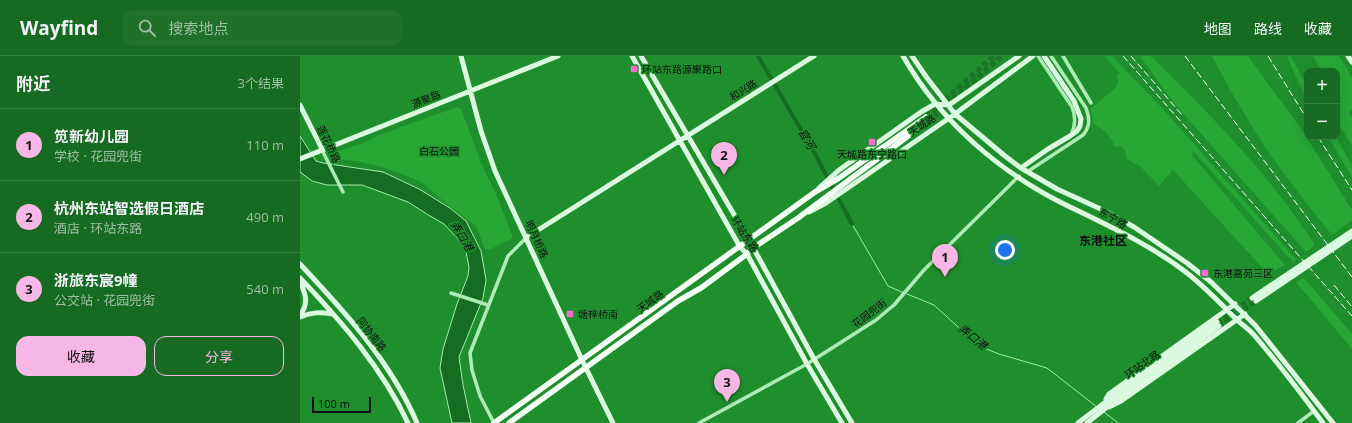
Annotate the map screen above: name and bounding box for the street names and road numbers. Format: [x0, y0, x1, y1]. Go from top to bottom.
street label: 和兴路 [727, 76, 759, 104]
street label: 源聚路 [409, 87, 443, 111]
street label: 天城路 [906, 111, 938, 139]
street label: 莲花桥路 [314, 123, 344, 165]
street label: 东宁路 [1096, 205, 1130, 231]
street label: 环站东路 [728, 213, 762, 255]
street label: 明月桥路 [522, 218, 552, 260]
street label: 天城路 [634, 287, 666, 315]
street label: 花园兜街 [849, 295, 889, 331]
street label: 同协南路 [354, 314, 390, 354]
street label: 环站北路 [1122, 347, 1162, 381]

